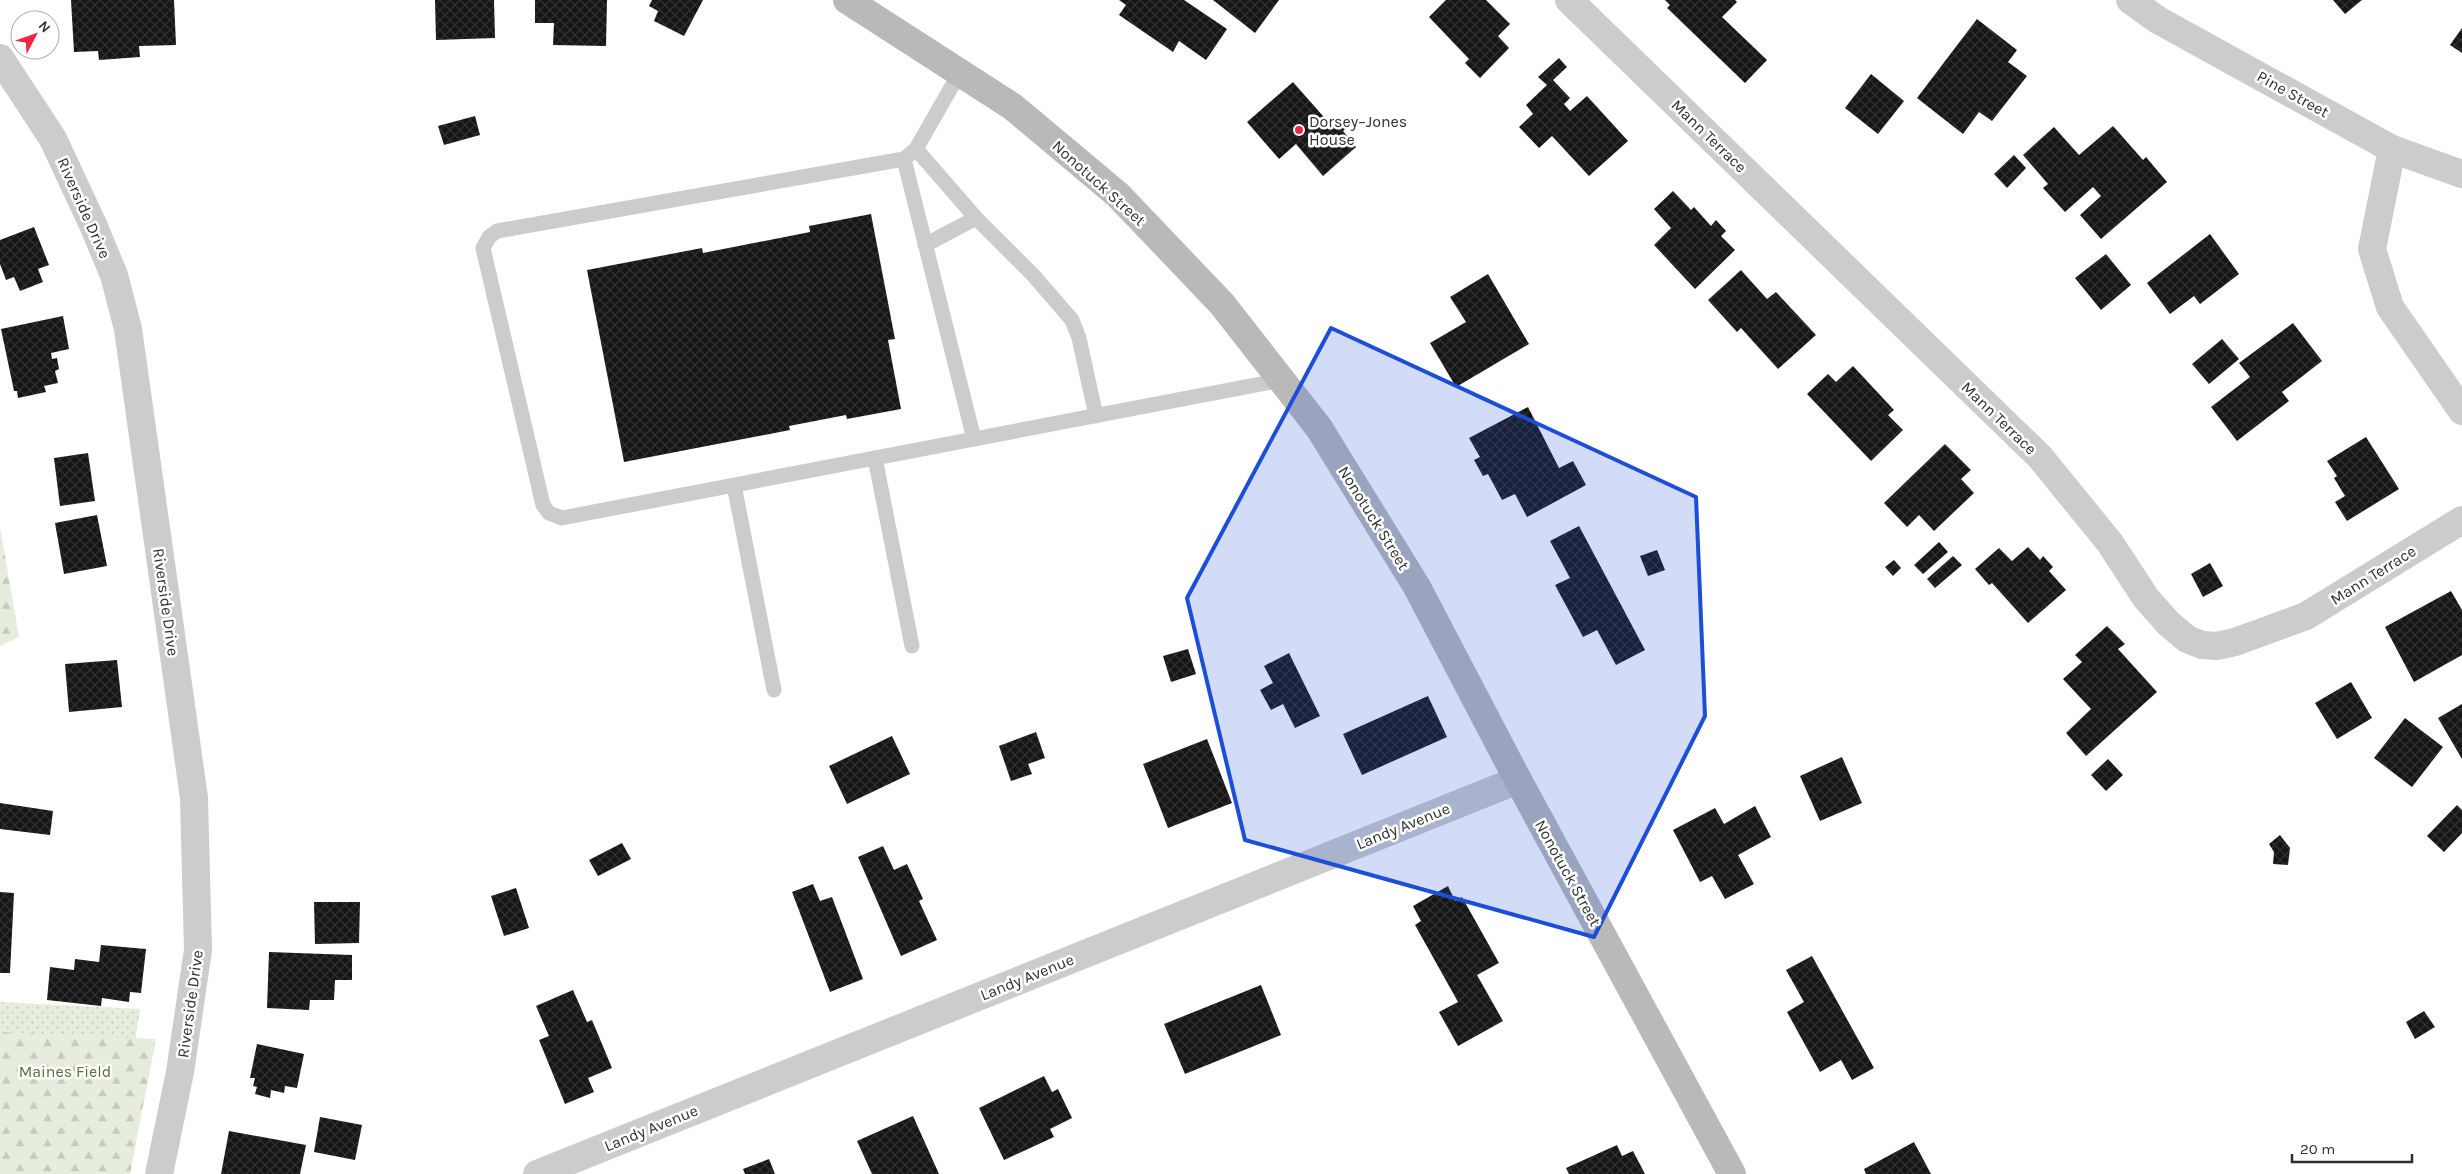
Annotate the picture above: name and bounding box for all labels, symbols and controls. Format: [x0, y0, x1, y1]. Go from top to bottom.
north arrow [10, 10, 60, 60]
text: N [35, 17, 54, 36]
street label: Pine Street [2254, 66, 2332, 122]
street label: Mann Terrace [1667, 95, 1751, 177]
place label: Dorsey–Jones House [1309, 112, 1407, 149]
marker: Dorsey–Jones House [1293, 124, 1305, 136]
street label: Nonotuck Street [1049, 136, 1149, 230]
street label: Riverside Drive [53, 155, 115, 261]
street label: Mann Terrace [1957, 377, 2041, 459]
street label: Nonotuck Street [1334, 463, 1414, 573]
street label: Mann Terrace [2327, 541, 2419, 609]
street label: Riverside Drive [149, 547, 183, 657]
street label: Landy Avenue [1353, 799, 1453, 853]
street label: Nonotuck Street [1531, 816, 1605, 930]
street label: Riverside Drive [173, 949, 207, 1059]
street label: Landy Avenue [977, 950, 1077, 1004]
park label: Maines Field [19, 1062, 111, 1081]
street label: Landy Avenue [601, 1101, 701, 1155]
scale bar [2292, 1132, 2412, 1164]
text: 20 m [2300, 1140, 2335, 1158]

